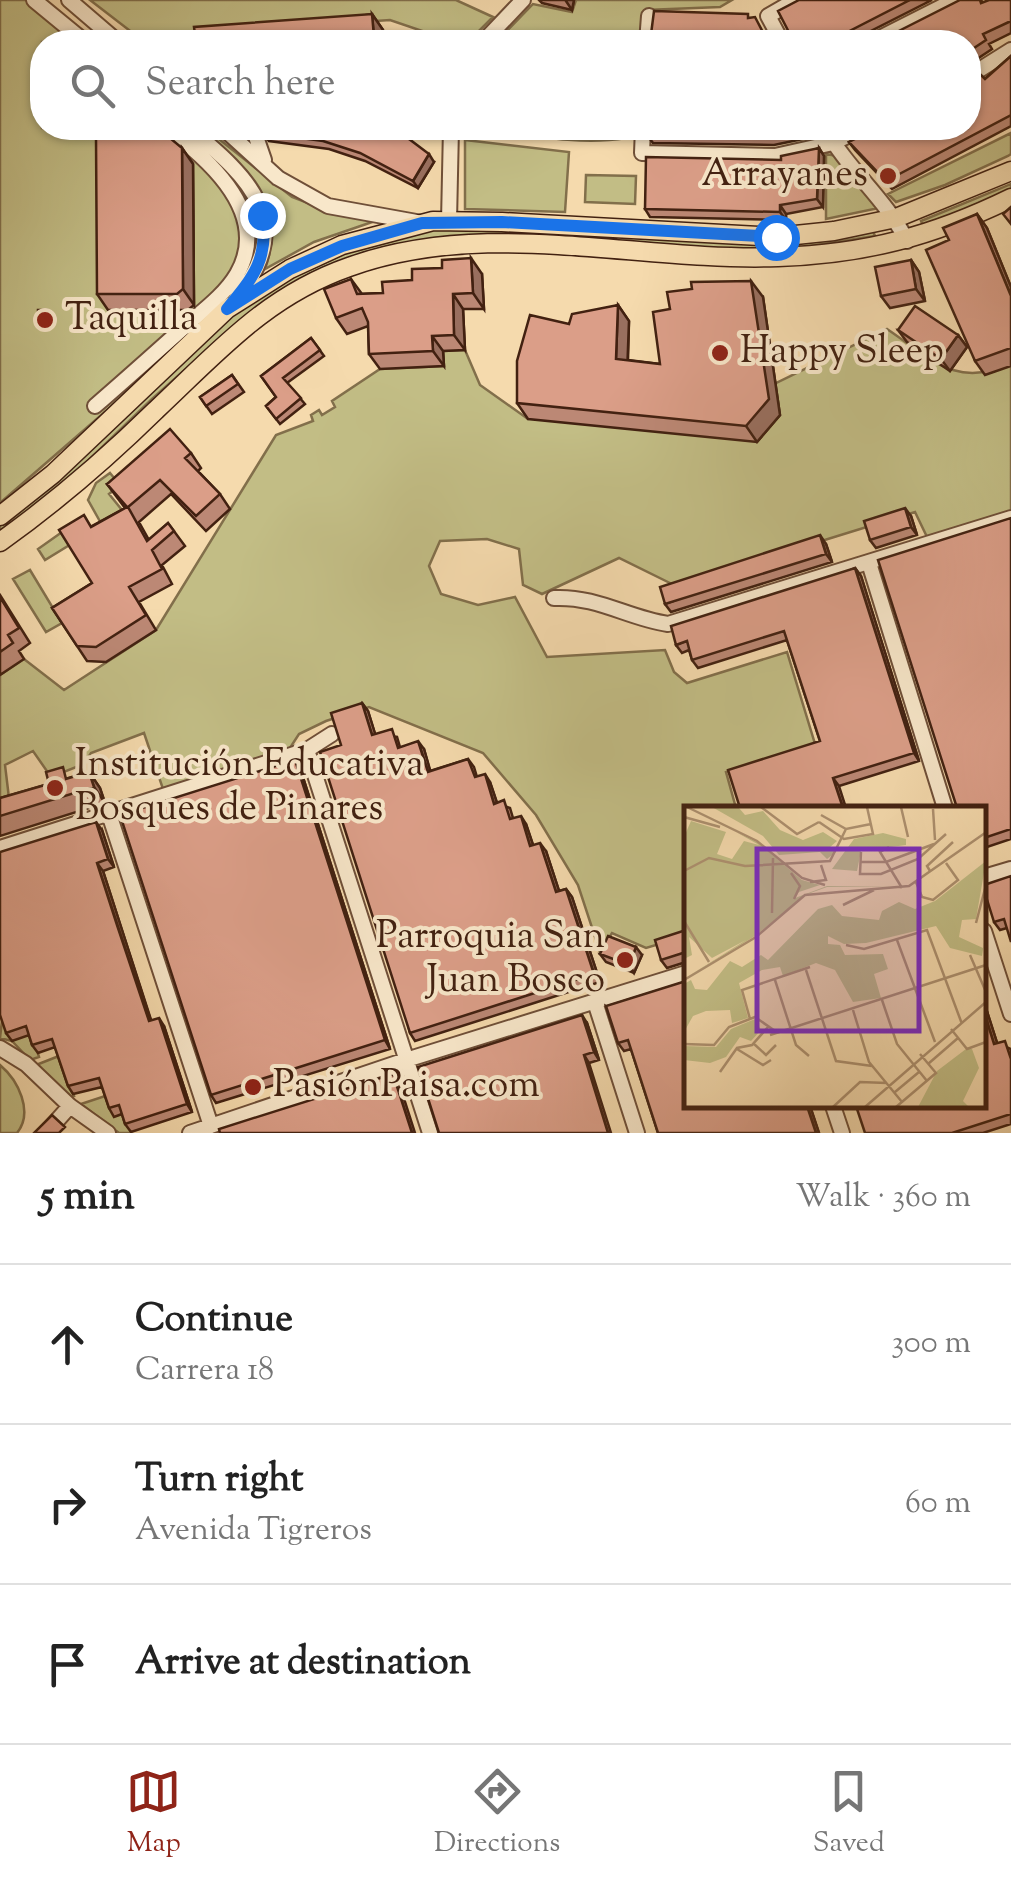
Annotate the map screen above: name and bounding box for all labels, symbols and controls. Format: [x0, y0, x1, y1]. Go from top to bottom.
search box [30, 30, 981, 140]
icon: search [65, 58, 120, 113]
text: Search here [145, 58, 336, 112]
place label: Arrayanes [701, 149, 868, 203]
marker: Arrayanes [877, 165, 899, 187]
route end [240, 193, 286, 239]
route start [754, 215, 800, 261]
place label: Taquilla [65, 293, 198, 347]
marker: Taquilla [34, 309, 56, 331]
place label: Happy Sleep [740, 326, 944, 380]
marker: Happy Sleep [709, 342, 731, 364]
place label: Institución Educativa Bosques de Pinares [75, 739, 424, 837]
marker: Institución Educativa Bosques de Pinares [44, 777, 66, 799]
inset map [684, 806, 986, 1108]
place label: Parroquia San Juan Bosco [376, 911, 605, 1009]
marker: Parroquia San Juan Bosco [614, 949, 636, 971]
place label: PasiónPaisa.com [273, 1060, 540, 1114]
marker: PasiónPaisa.com [242, 1076, 264, 1098]
text: 5 min [40, 1168, 135, 1228]
text: Walk · 360 m [795, 1175, 971, 1221]
text: Continue [135, 1294, 293, 1348]
icon: ahead [40, 1317, 95, 1372]
text: 300 m [891, 1321, 971, 1367]
text: Carrera 18 [135, 1348, 274, 1394]
text: Turn right [135, 1454, 303, 1508]
icon: right [40, 1477, 95, 1532]
text: 60 m [905, 1481, 971, 1527]
text: Avenida Tigreros [135, 1508, 372, 1554]
icon: arrive [40, 1637, 95, 1692]
text: Arrive at destination [135, 1637, 471, 1691]
tab: Map [126, 1764, 181, 1864]
tab: Directions [434, 1764, 560, 1864]
tab: Saved [813, 1764, 885, 1864]

